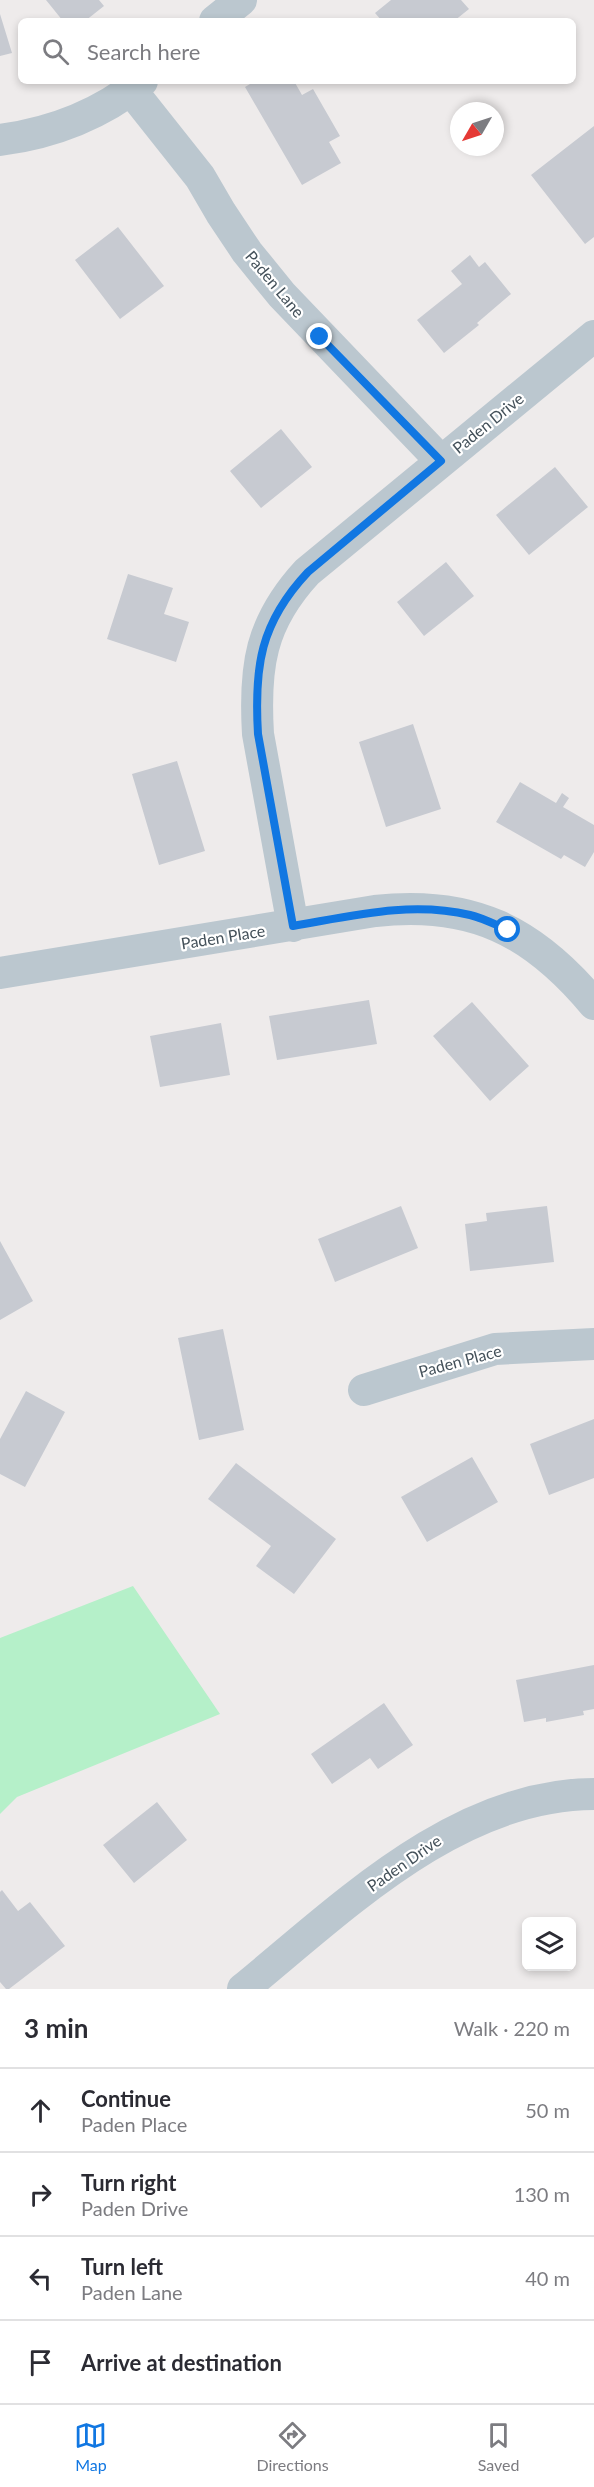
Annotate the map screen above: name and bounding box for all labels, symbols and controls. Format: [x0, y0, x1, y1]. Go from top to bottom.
search box [18, 18, 576, 84]
icon: search [39, 35, 72, 68]
text: Search here [87, 38, 200, 65]
north arrow [450, 102, 504, 156]
street label: Paden Lane [242, 246, 309, 321]
route end [306, 323, 332, 349]
street label: Paden Drive [448, 388, 527, 457]
route start [494, 916, 520, 942]
street label: Paden Place [179, 920, 266, 953]
street label: Paden Place [416, 1340, 503, 1381]
street label: Paden Drive [363, 1830, 444, 1895]
map controls [522, 1917, 576, 1971]
button: layers [522, 1917, 576, 1971]
text: 3 min [24, 2012, 88, 2044]
text: Walk · 220 m [454, 2016, 570, 2040]
text: Continue [81, 2085, 171, 2112]
icon: ahead [24, 2094, 57, 2127]
text: 50 m [525, 2098, 570, 2122]
text: Paden Place [81, 2112, 187, 2136]
text: Turn right [81, 2169, 176, 2196]
icon: right [24, 2178, 57, 2211]
text: 130 m [514, 2182, 570, 2206]
text: Paden Drive [81, 2196, 188, 2220]
text: Turn left [81, 2253, 163, 2280]
icon: left [24, 2262, 57, 2295]
text: 40 m [525, 2266, 570, 2290]
text: Paden Lane [81, 2280, 183, 2304]
icon: arrive [24, 2346, 57, 2379]
text: Arrive at destination [81, 2349, 282, 2376]
tab: Map [74, 2419, 107, 2474]
tab: Directions [256, 2419, 329, 2474]
tab: Saved [478, 2419, 519, 2474]

